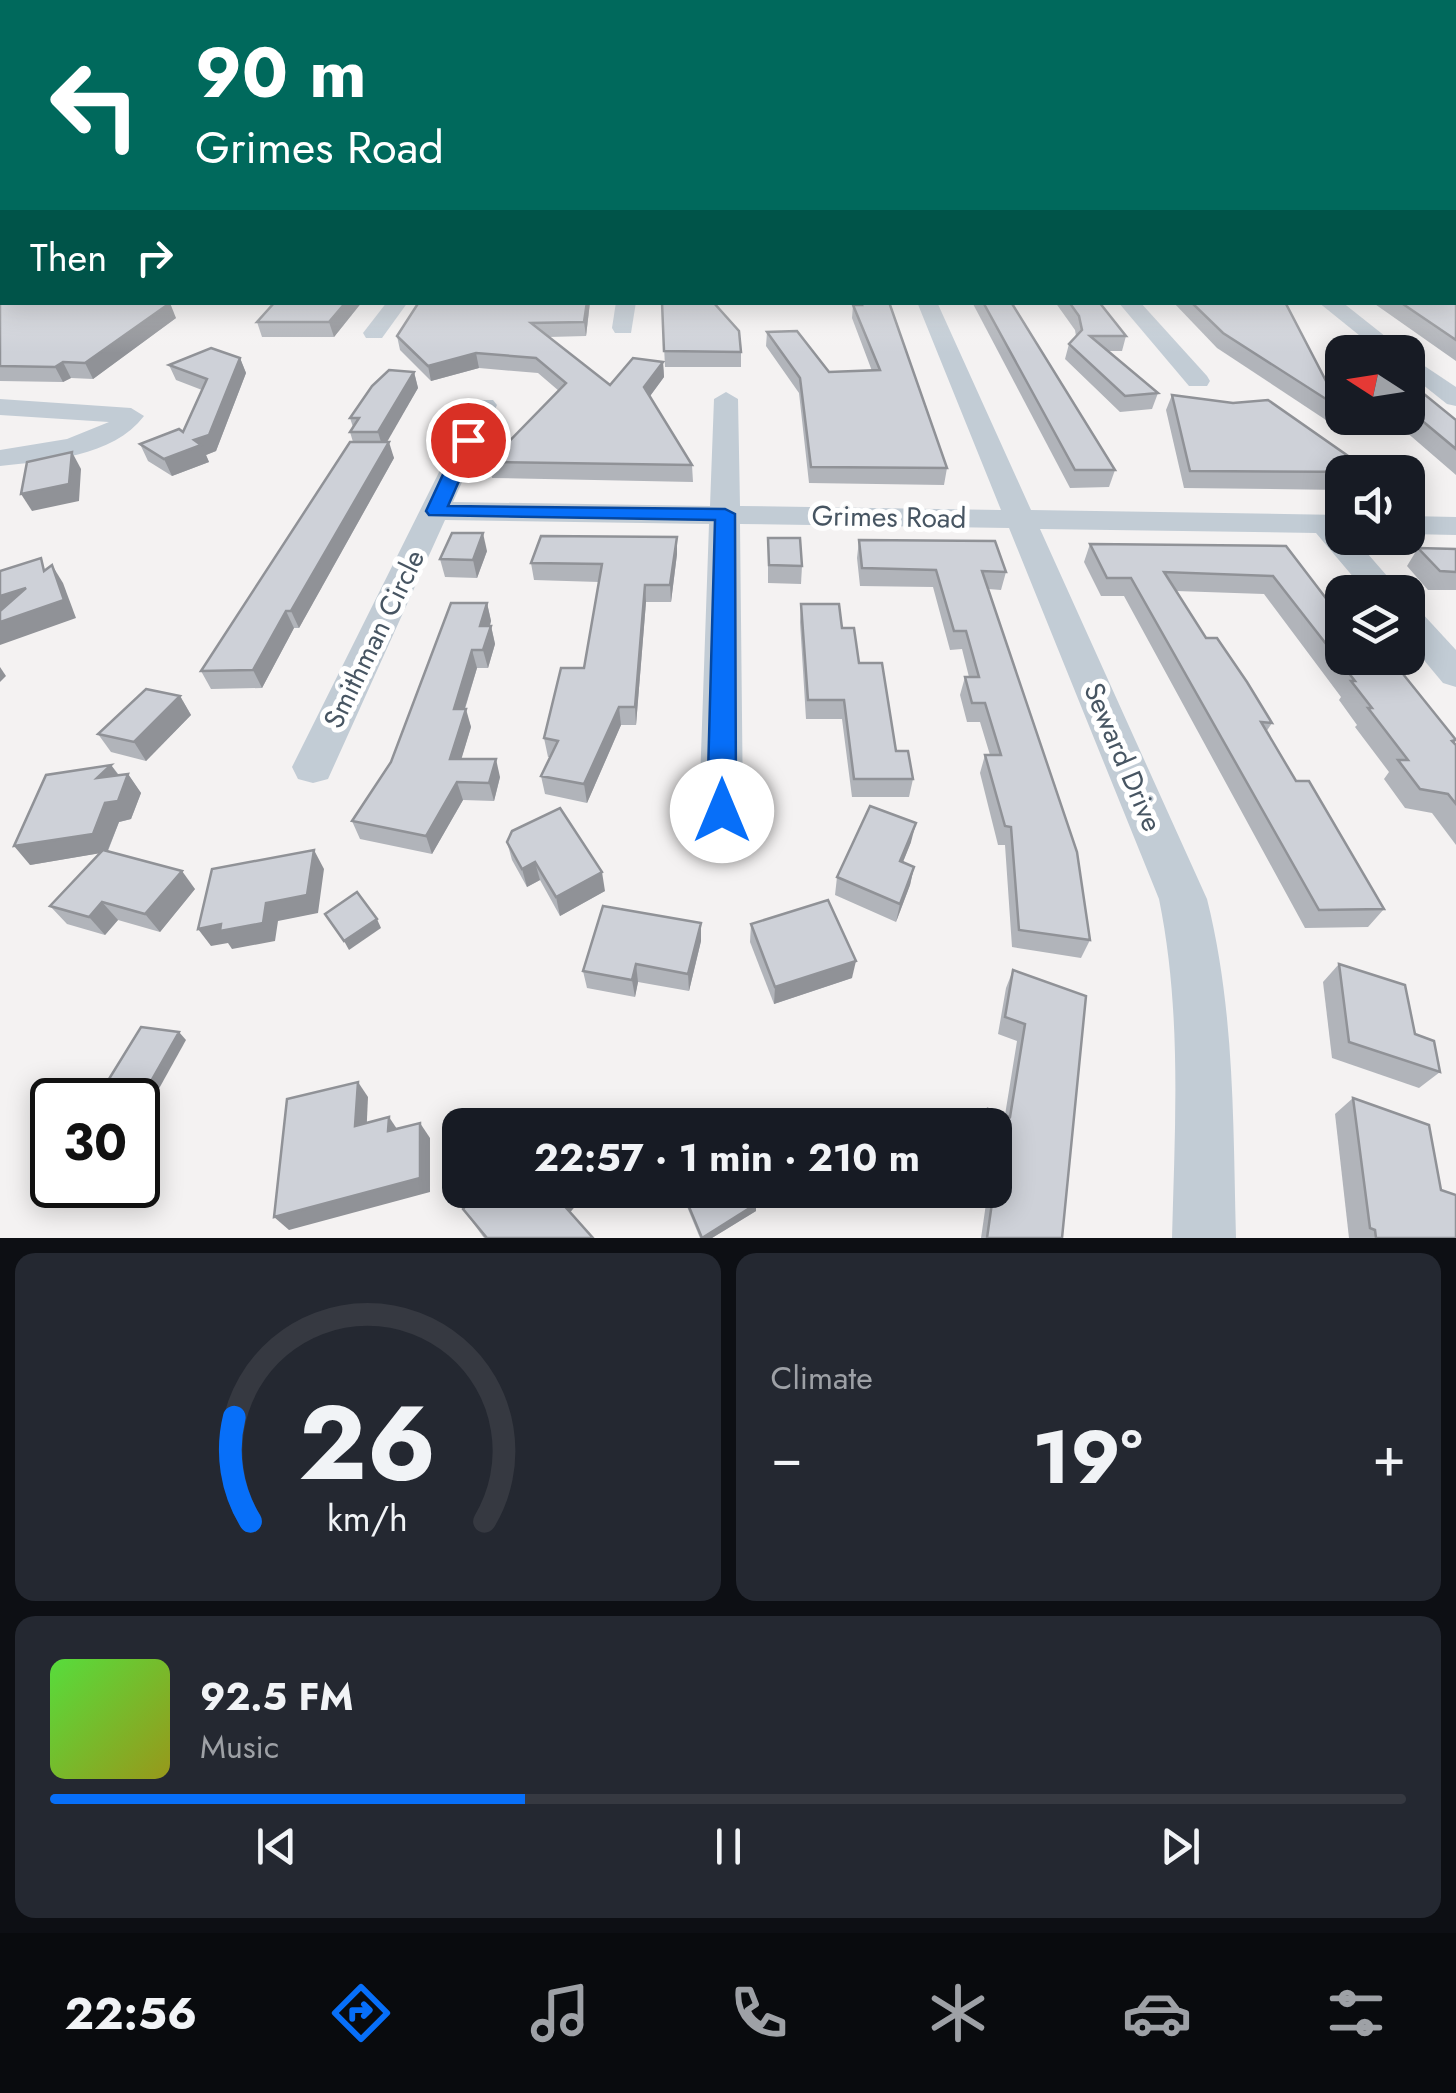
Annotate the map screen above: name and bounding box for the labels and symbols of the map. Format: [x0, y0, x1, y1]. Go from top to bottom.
north arrow [1325, 335, 1425, 435]
pin [426, 398, 511, 483]
street label: Grimes Road [811, 495, 967, 539]
street label: Smithman Circle [313, 543, 435, 735]
street label: Seward Drive [1073, 676, 1173, 838]
position arrow [670, 759, 774, 863]
speed limit sign: 30 [30, 1078, 160, 1208]

